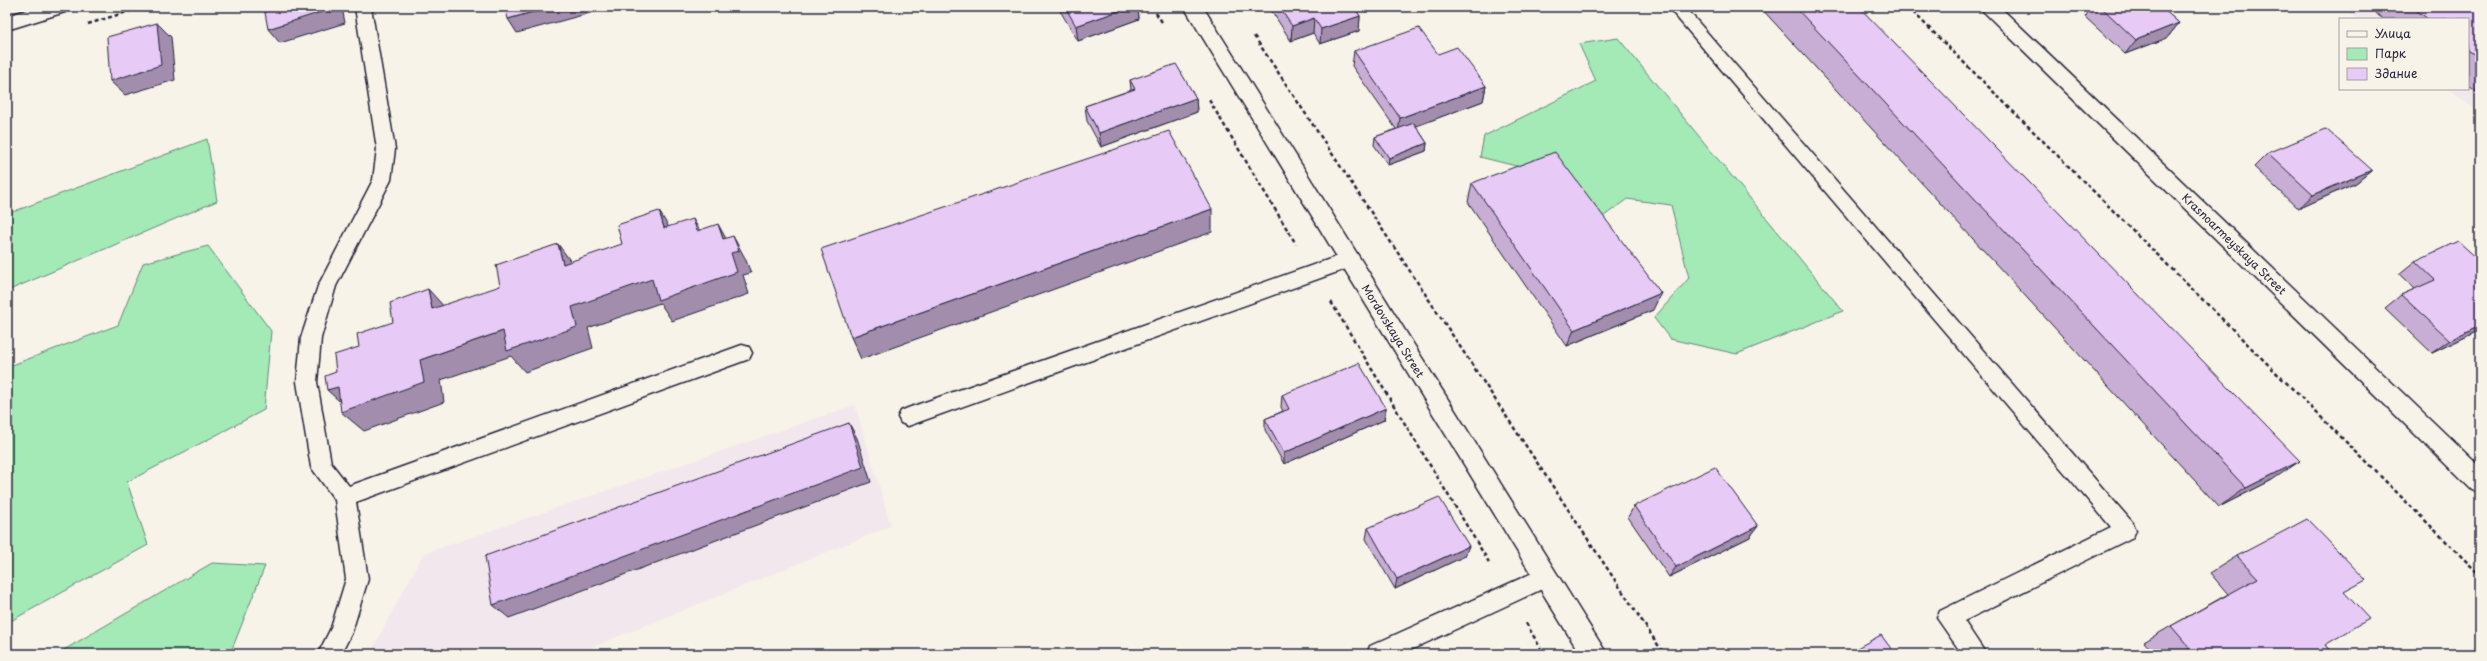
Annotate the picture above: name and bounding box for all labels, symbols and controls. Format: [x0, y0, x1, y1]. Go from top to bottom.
legend [2339, 18, 2469, 90]
text: Улица [2375, 24, 2411, 42]
text: Парк [2375, 44, 2407, 62]
text: Здание [2375, 64, 2417, 82]
street label: Krasnoarmeyskaya Street [2178, 189, 2291, 299]
street label: Mordovskaya Street [1358, 281, 1429, 381]

